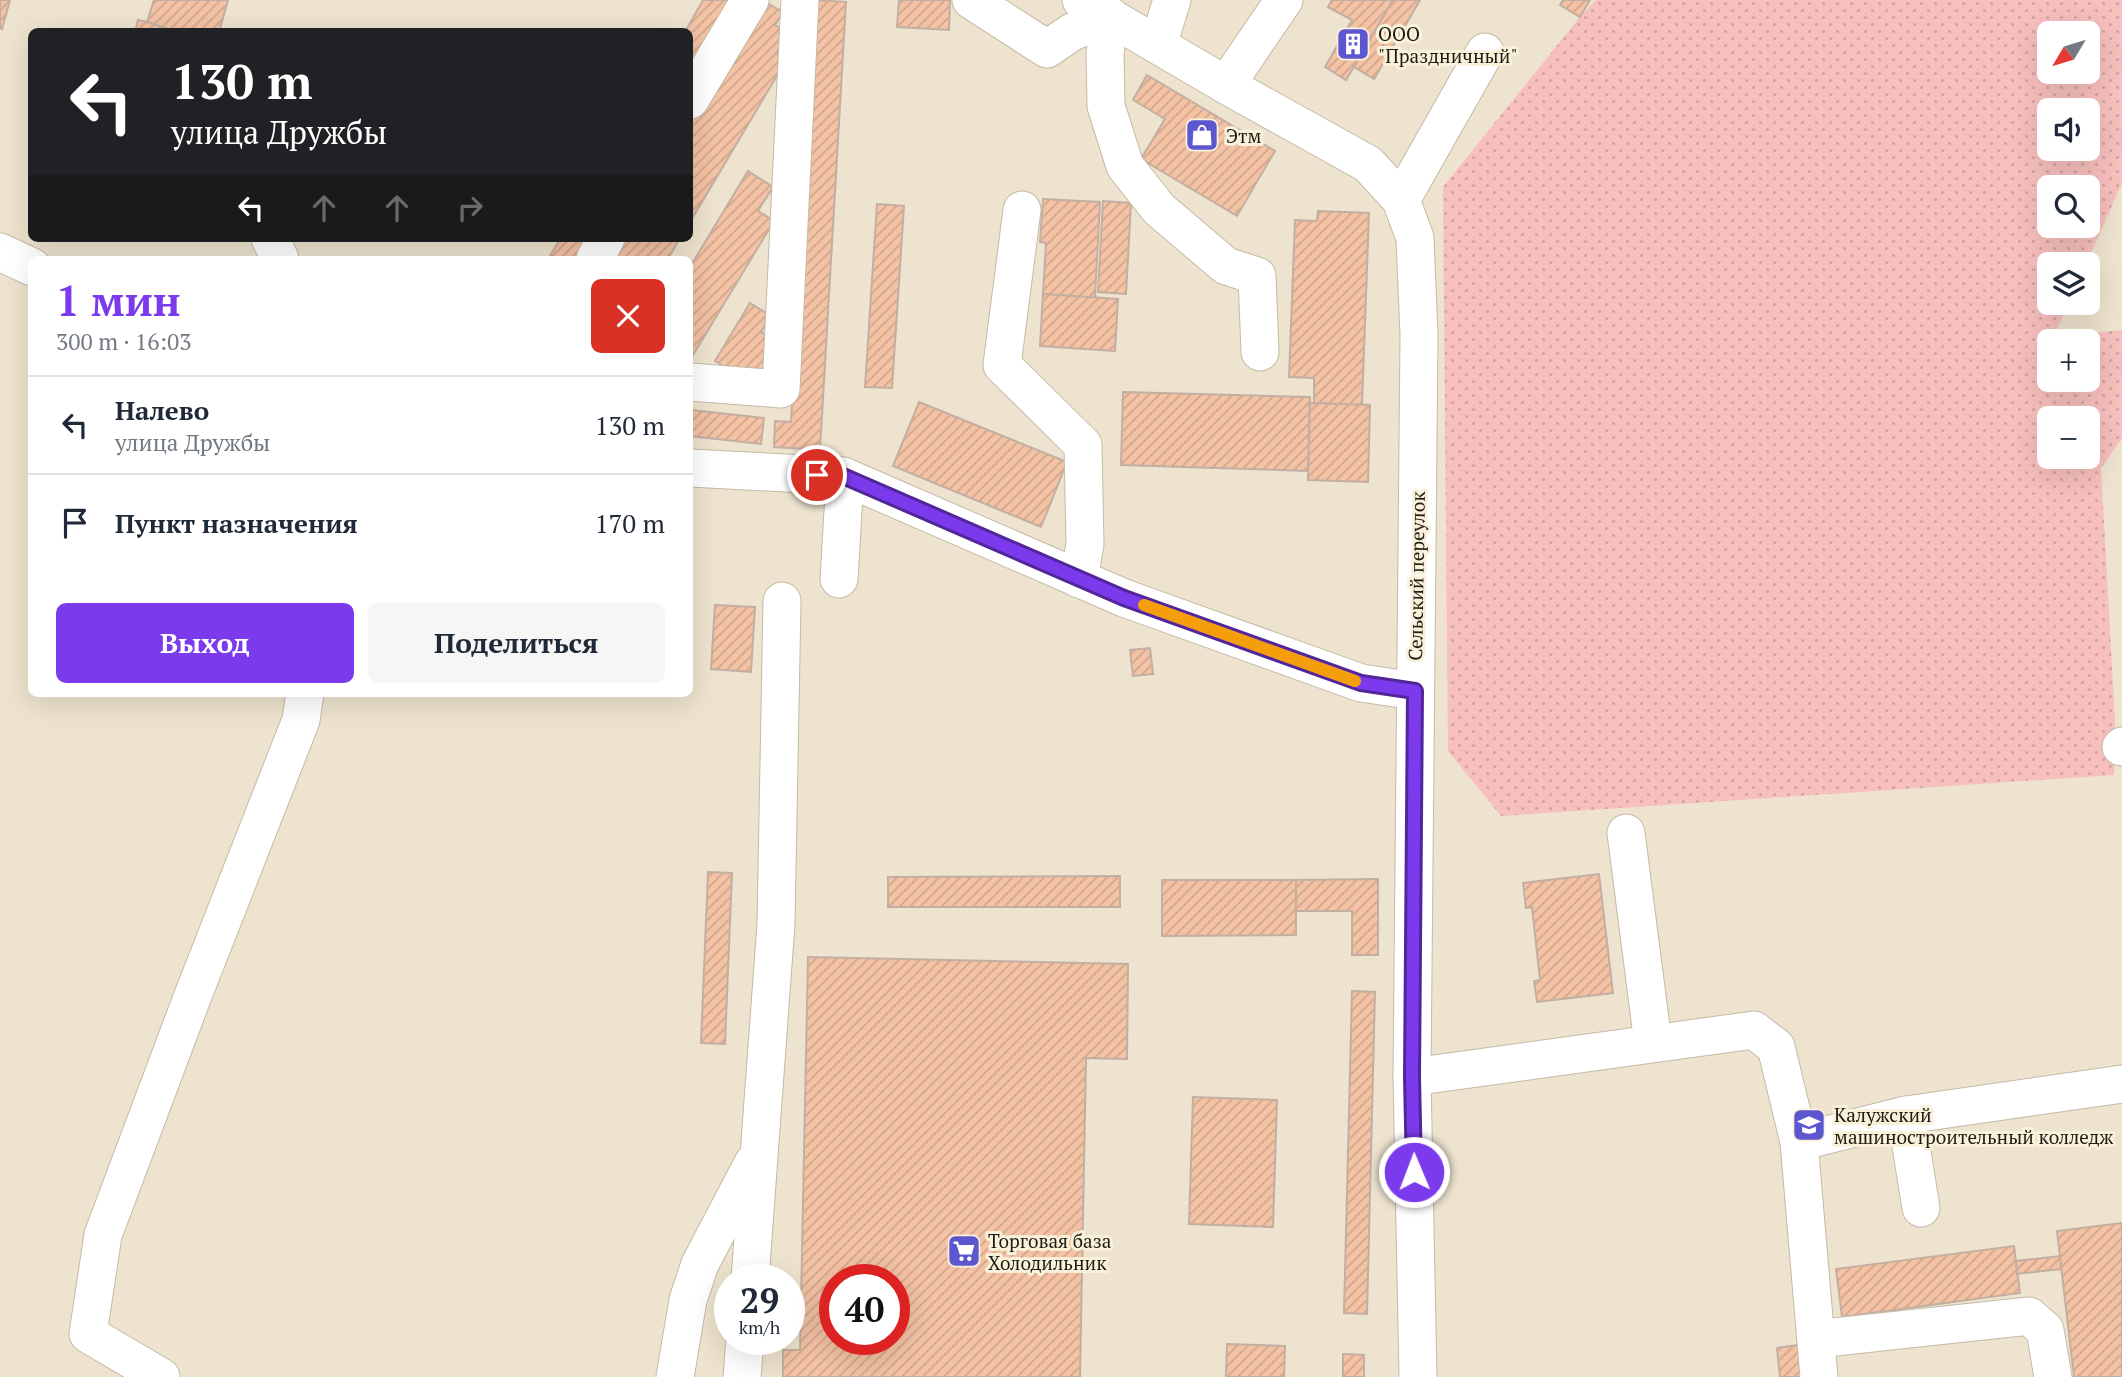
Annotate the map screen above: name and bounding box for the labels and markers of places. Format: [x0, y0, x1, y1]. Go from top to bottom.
place label: ООО "Праздничный" [1378, 21, 1518, 68]
building icon: ООО "Праздничный" [1334, 25, 1372, 63]
shop icon: Этм [1183, 116, 1221, 154]
place label: Этм [1226, 123, 1261, 148]
pin [787, 445, 847, 505]
place label: Калужский машиностроительный колледж [1834, 1102, 2113, 1149]
school or university icon: Калужский машиностроительный колледж [1790, 1106, 1828, 1144]
place label: Торговая база Холодильник [988, 1228, 1112, 1275]
supermarket icon: Торговая база Холодильник [945, 1232, 983, 1270]

